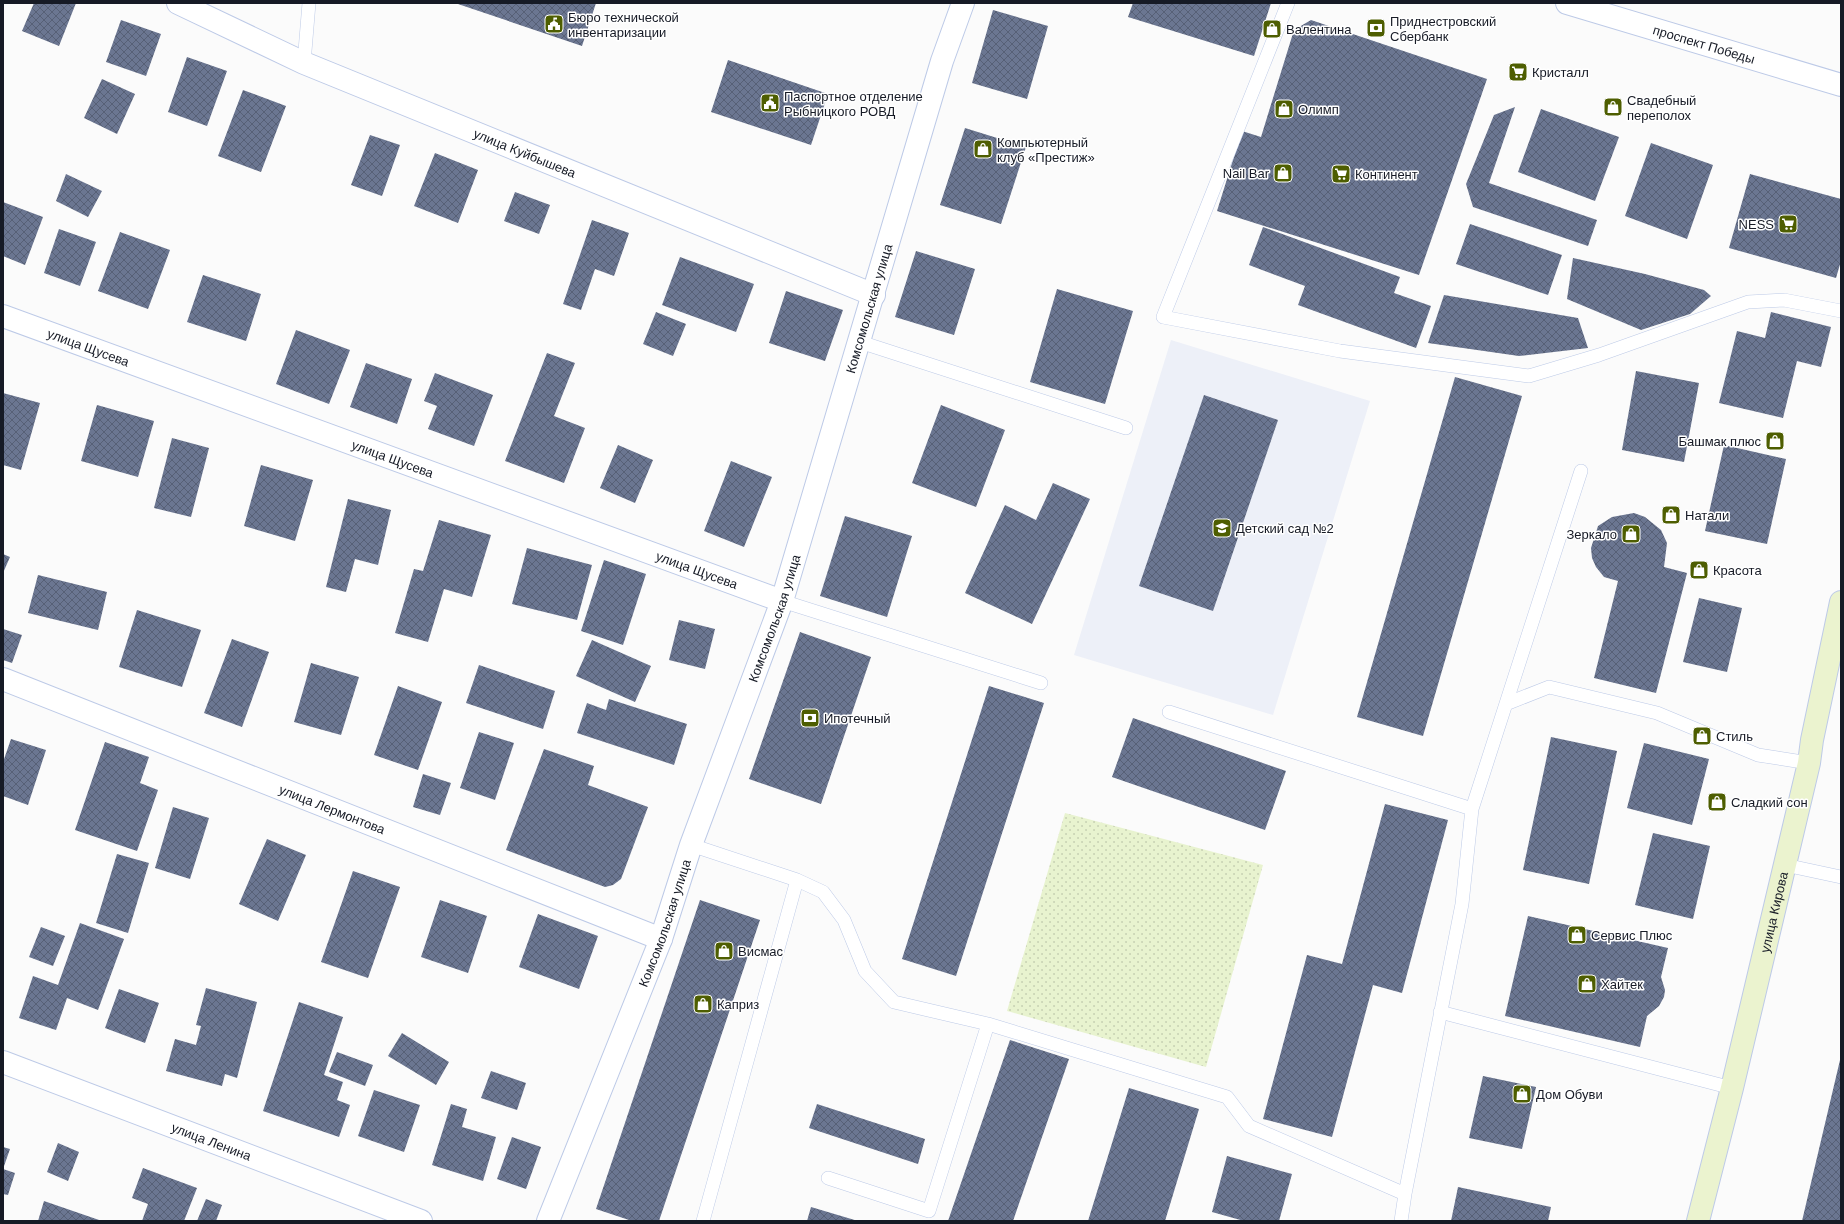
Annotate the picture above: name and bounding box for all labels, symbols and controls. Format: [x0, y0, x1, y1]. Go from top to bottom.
place label: Бюро технической инвентаризации [568, 10, 679, 40]
public building icon: Бюро технической инвентаризации [543, 13, 565, 35]
place label: Приднестровский Сбербанк [1390, 14, 1496, 44]
bank icon: Приднестровский Сбербанк [1365, 17, 1387, 39]
shop icon: Валентина [1261, 18, 1283, 40]
place label: Валентина [1286, 22, 1352, 37]
street label: проспект Победы [1651, 22, 1757, 66]
supermarket icon: Кристалл [1507, 61, 1529, 83]
place label: Кристалл [1532, 65, 1589, 80]
place label: Паспортное отделение Рыбницкого РОВД [784, 89, 923, 119]
public building icon: Паспортное отделение Рыбницкого РОВД [759, 92, 781, 114]
place label: Свадебный переполох [1627, 93, 1696, 123]
shop icon: Свадебный переполох [1602, 96, 1624, 118]
shop icon: Олимп [1273, 98, 1295, 120]
place label: Олимп [1298, 102, 1339, 117]
street label: улица Куйбышева [471, 125, 579, 181]
place label: Компьютерный клуб «Престиж» [997, 135, 1095, 165]
shop icon: Компьютерный клуб «Престиж» [972, 138, 994, 160]
shop icon: Nail Bar [1272, 162, 1294, 184]
supermarket icon: Континент [1330, 163, 1352, 185]
place label: Nail Bar [1223, 166, 1270, 181]
place label: Континент [1355, 167, 1418, 182]
supermarket icon: NESS [1777, 213, 1799, 235]
place label: NESS [1739, 217, 1774, 232]
street label: Комсомольская улица [842, 241, 895, 375]
street label: улица Щусева [46, 325, 132, 369]
shop icon: Башмак плюс [1764, 430, 1786, 452]
place label: Башмак плюс [1678, 434, 1761, 449]
street label: улица Щусева [350, 437, 436, 481]
shop icon: Натали [1660, 504, 1682, 526]
place label: Натали [1685, 508, 1729, 523]
school or university icon: Детский сад №2 [1211, 517, 1233, 539]
place label: Детский сад №2 [1236, 521, 1334, 536]
shop icon: Зеркало [1620, 523, 1642, 545]
place label: Зеркало [1567, 527, 1617, 542]
street label: улица Щусева [654, 548, 741, 592]
street label: Комсомольская улица [745, 552, 803, 684]
shop icon: Красота [1688, 559, 1710, 581]
place label: Красота [1713, 563, 1762, 578]
bank icon: Ипотечный [799, 707, 821, 729]
place label: Ипотечный [824, 711, 891, 726]
shop icon: Стиль [1691, 725, 1713, 747]
place label: Стиль [1716, 729, 1753, 744]
street label: улица Лермонтова [277, 781, 388, 837]
shop icon: Сладкий сон [1706, 791, 1728, 813]
place label: Сладкий сон [1731, 795, 1808, 810]
street label: Комсомольская улица [635, 857, 694, 989]
street label: улица Кирова [1757, 869, 1791, 954]
shop icon: Сервис Плюс [1566, 924, 1588, 946]
place label: Сервис Плюс [1591, 928, 1673, 943]
shop icon: Висмас [713, 940, 735, 962]
place label: Висмас [738, 944, 784, 959]
shop icon: Хайтек [1576, 973, 1598, 995]
place label: Хайтек [1601, 977, 1643, 992]
shop icon: Каприз [692, 993, 714, 1015]
place label: Каприз [717, 997, 759, 1012]
shop icon: Дом Обуви [1511, 1083, 1533, 1105]
place label: Дом Обуви [1536, 1087, 1603, 1102]
street label: улица Ленина [169, 1119, 254, 1164]

